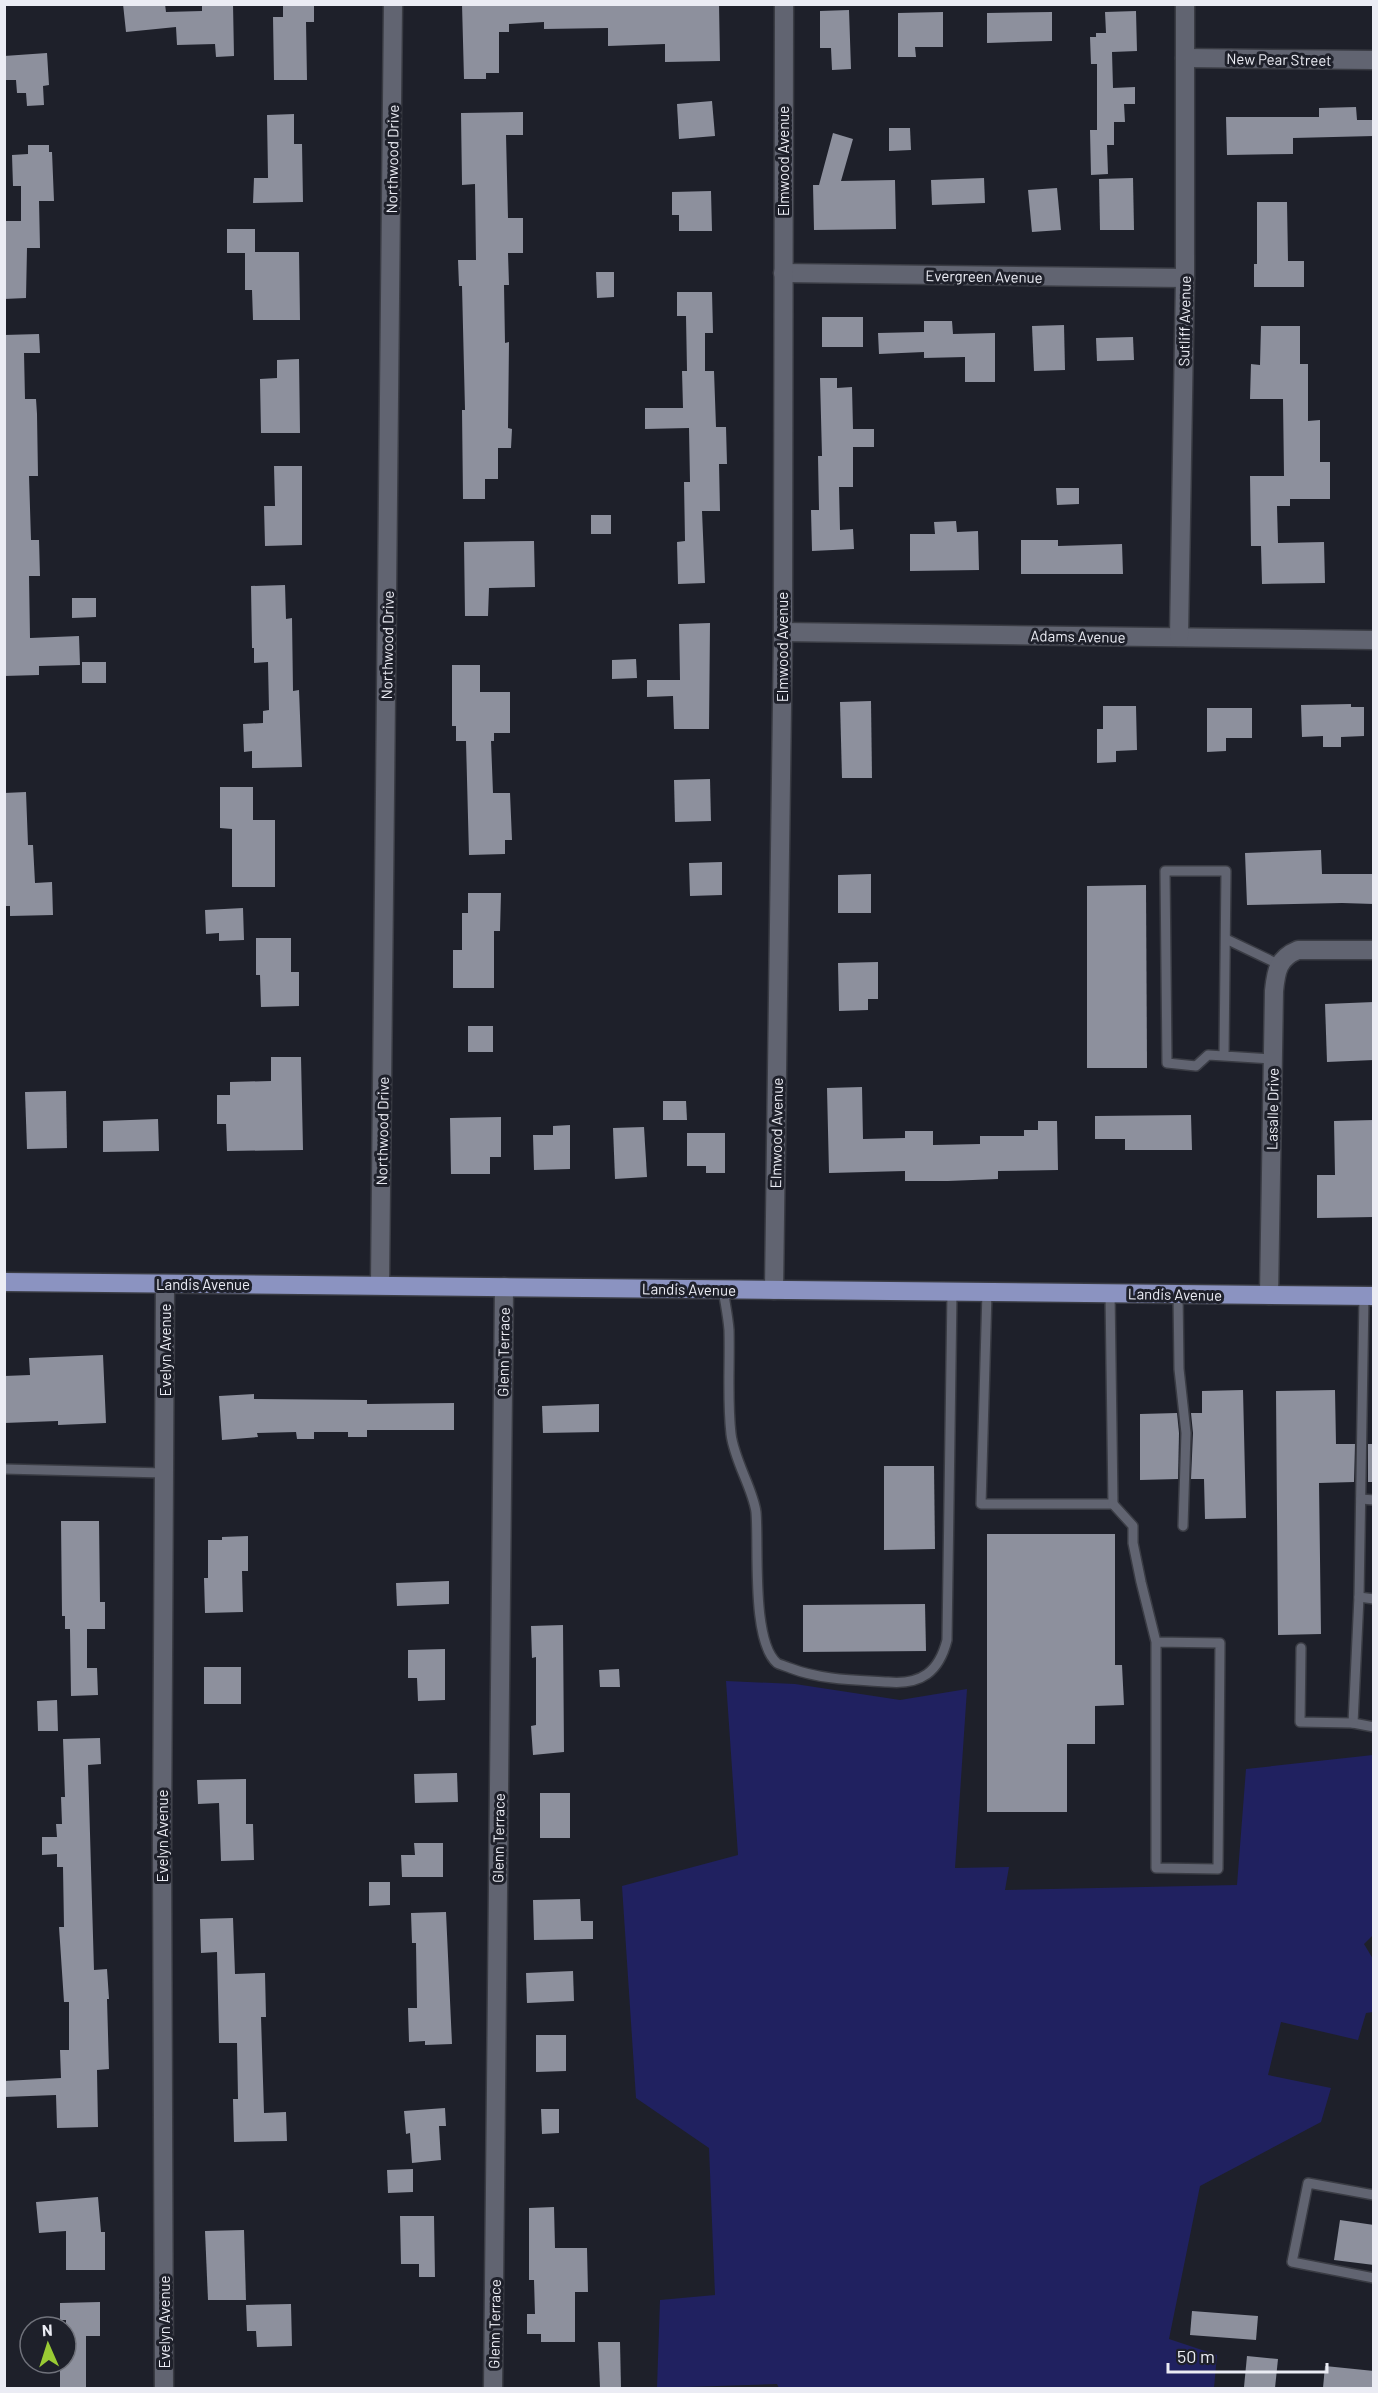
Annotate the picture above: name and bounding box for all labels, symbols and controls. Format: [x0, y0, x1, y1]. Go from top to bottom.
street label: New Pear Street [1226, 49, 1332, 69]
street label: Northwood Drive [382, 104, 402, 214]
street label: Elmwood Avenue [774, 106, 792, 216]
street label: Evergreen Avenue [925, 266, 1043, 286]
street label: Sutliff Avenue [1174, 275, 1194, 367]
street label: Northwood Drive [377, 590, 397, 700]
street label: Elmwood Avenue [773, 592, 791, 702]
street label: Adams Avenue [1030, 626, 1126, 646]
street label: Lasalle Drive [1262, 1068, 1282, 1150]
street label: Northwood Drive [372, 1076, 392, 1186]
street label: Elmwood Avenue [766, 1078, 786, 1188]
street label: Landis Avenue [156, 1275, 250, 1293]
street label: Landis Avenue [642, 1279, 736, 1299]
street label: Landis Avenue [1128, 1284, 1222, 1304]
street label: Evelyn Avenue [156, 1303, 174, 1397]
street label: Glenn Terrace [493, 1307, 513, 1397]
street label: Evelyn Avenue [153, 1789, 171, 1883]
street label: Glenn Terrace [488, 1793, 508, 1883]
street label: Evelyn Avenue [155, 2275, 173, 2369]
street label: Glenn Terrace [484, 2279, 504, 2369]
north arrow [18, 2315, 78, 2375]
text: N [41, 2320, 53, 2339]
scale bar [1168, 2336, 1327, 2374]
text: 50 m [1177, 2345, 1215, 2367]

